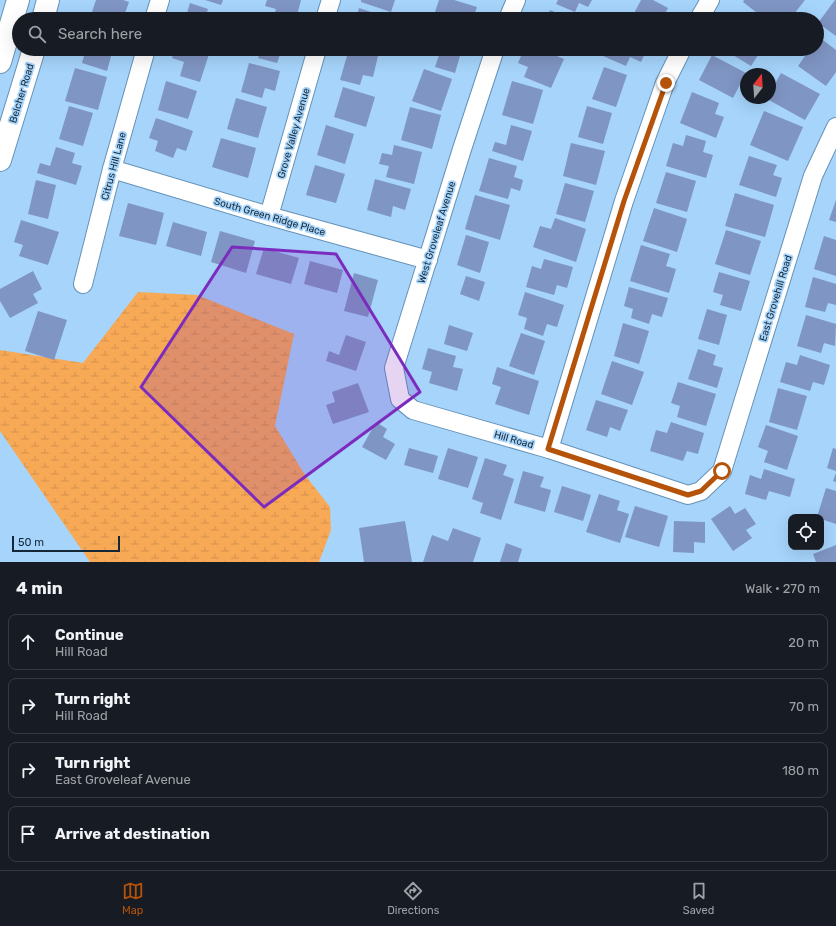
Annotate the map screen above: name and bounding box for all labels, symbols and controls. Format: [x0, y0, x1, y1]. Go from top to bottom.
search box [12, 12, 824, 56]
icon: search [26, 23, 48, 45]
text: Search here [58, 25, 142, 43]
street label: Belcher Road [7, 62, 37, 125]
north arrow [740, 68, 776, 104]
route end [657, 74, 675, 92]
street label: Grove Valley Avenue [275, 86, 313, 180]
street label: Citrus Hill Lane [99, 130, 129, 202]
street label: West Groveleaf Avenue [416, 179, 458, 285]
street label: South Green Ridge Place [213, 195, 327, 239]
street label: East Grovehill Road [757, 254, 795, 343]
street label: Hill Road [493, 429, 535, 451]
route start [713, 462, 731, 480]
map controls [788, 514, 824, 550]
button: locate [788, 514, 824, 550]
scale bar [12, 534, 120, 553]
text: 50 m [18, 536, 44, 549]
text: 4 min [16, 578, 63, 598]
text: Walk · 270 m [745, 581, 820, 596]
text: Continue [55, 626, 124, 644]
icon: ahead [17, 631, 39, 653]
text: 20 m [788, 635, 819, 650]
text: Hill Road [55, 644, 108, 659]
text: Turn right [55, 690, 130, 708]
icon: right [17, 695, 39, 717]
text: 70 m [789, 699, 819, 714]
text: Hill Road [55, 708, 108, 723]
text: Turn right [55, 754, 130, 772]
icon: right [17, 759, 39, 781]
text: 180 m [782, 763, 819, 778]
text: East Groveleaf Avenue [55, 772, 191, 787]
icon: arrive [17, 823, 39, 845]
text: Arrive at destination [55, 825, 210, 843]
tab: Map [122, 880, 144, 917]
tab: Directions [387, 880, 439, 917]
tab: Saved [683, 880, 714, 917]

